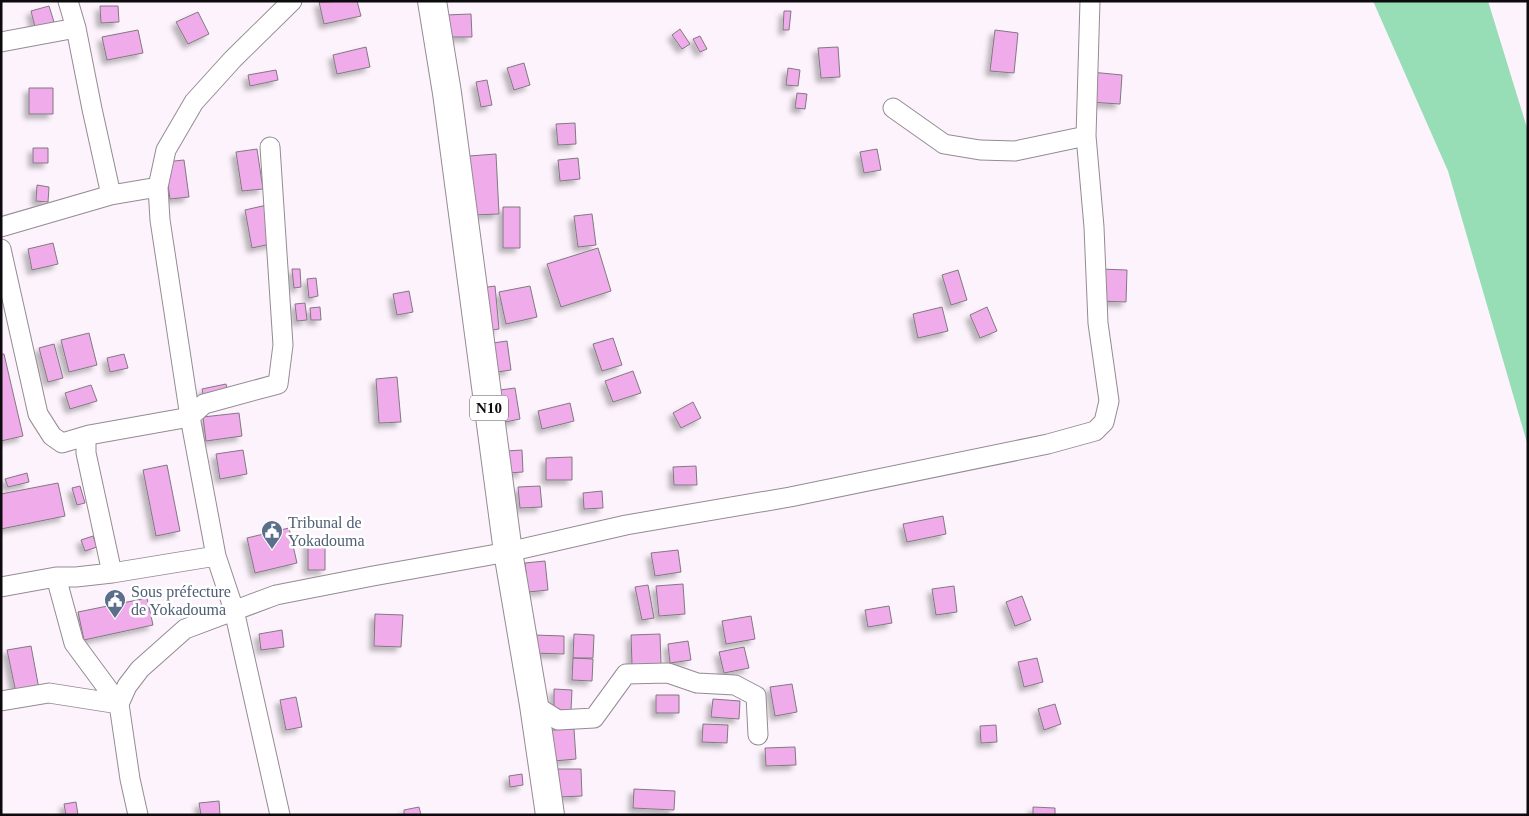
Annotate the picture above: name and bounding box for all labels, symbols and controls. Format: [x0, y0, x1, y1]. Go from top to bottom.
road number: N10 [470, 396, 508, 420]
place label: Tribunal de Yokadouma [288, 514, 365, 549]
public building icon: Tribunal de Yokadouma [260, 519, 284, 550]
place label: Sous préfecture de Yokadouma [131, 583, 231, 618]
public building icon: Sous préfecture de Yokadouma [103, 588, 127, 619]

